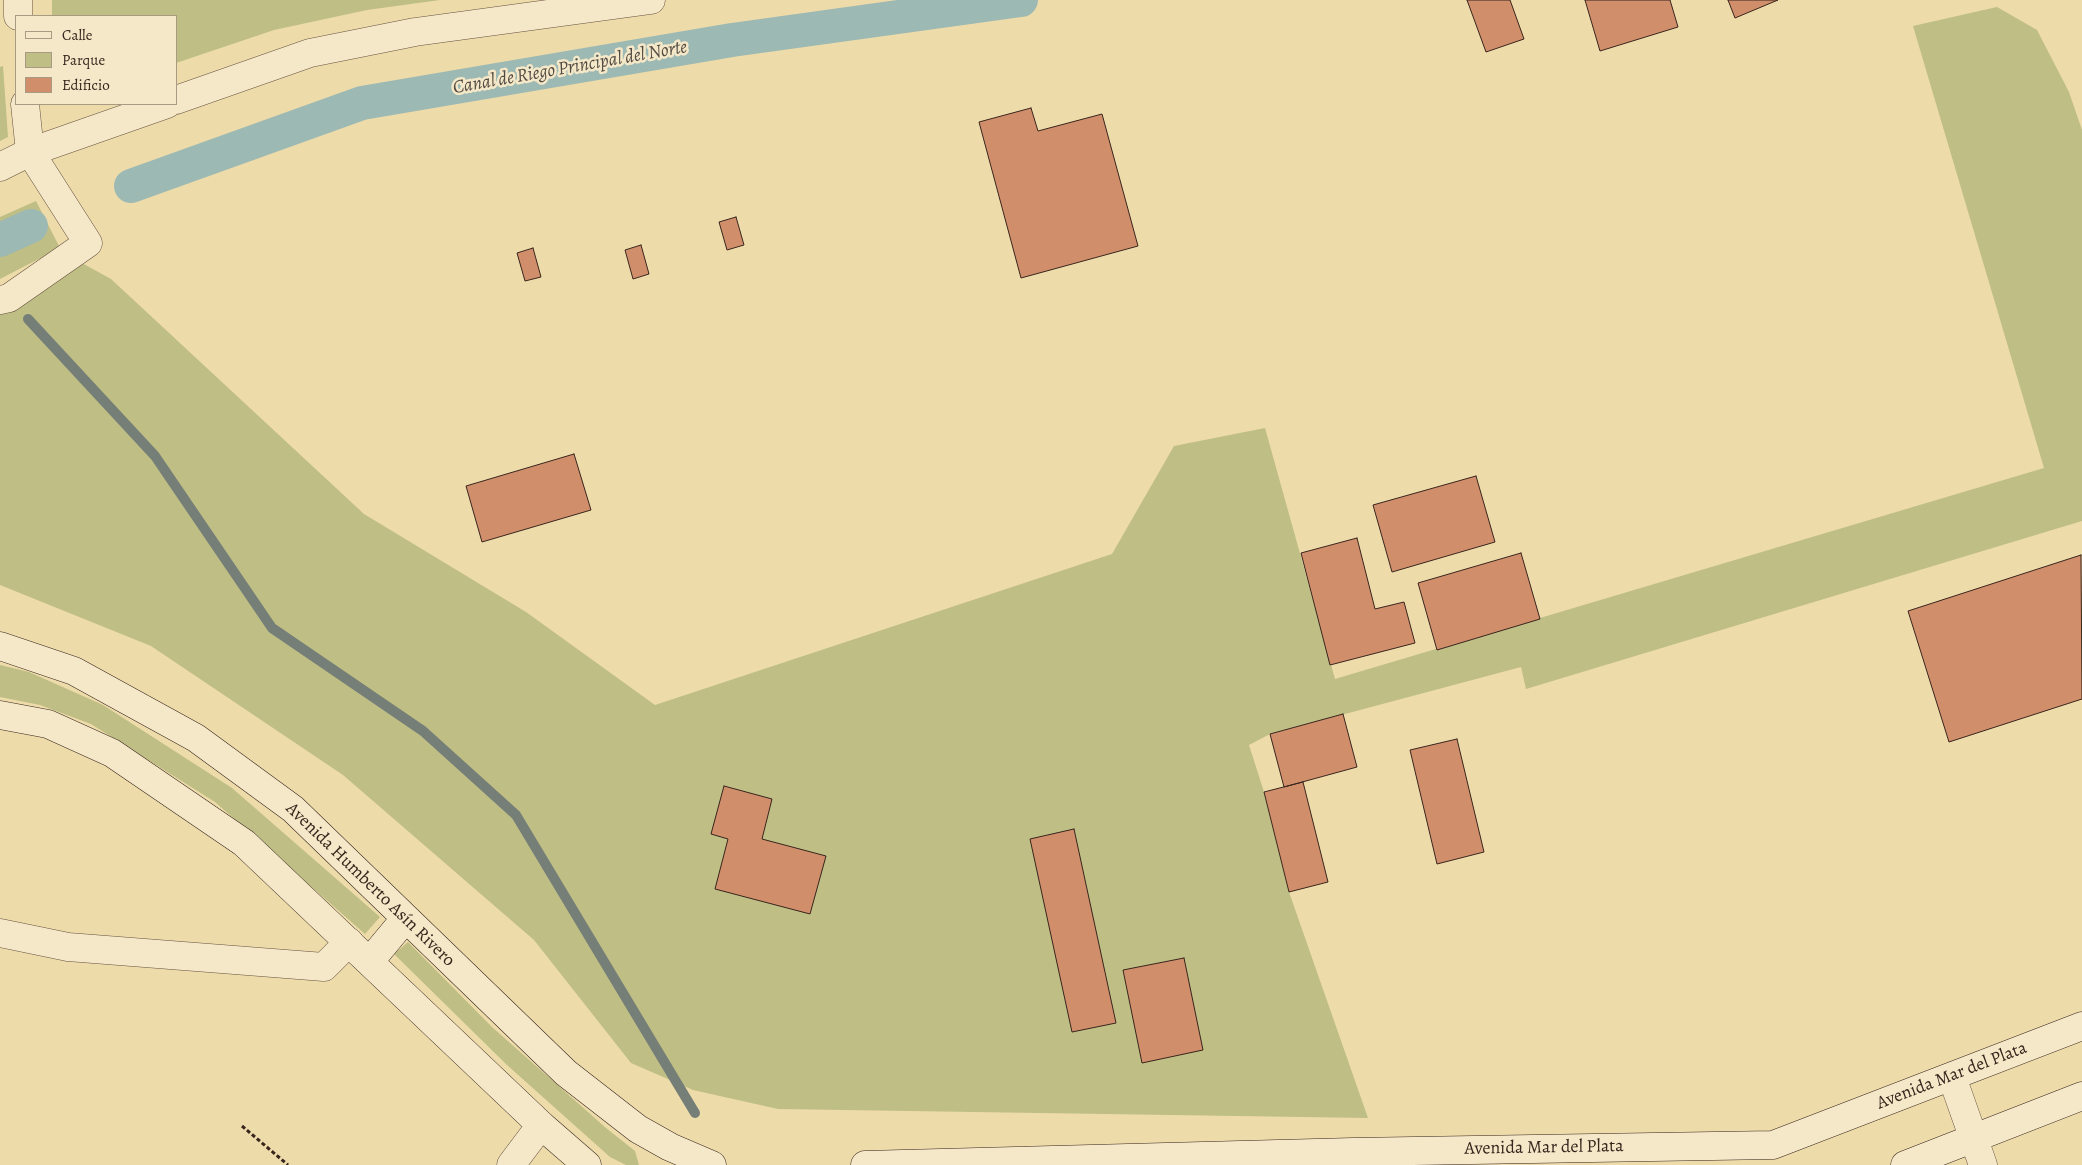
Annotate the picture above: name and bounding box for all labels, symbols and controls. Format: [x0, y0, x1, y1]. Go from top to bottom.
legend [15, 15, 178, 105]
text: Calle [62, 25, 92, 45]
water label: Canal de Riego Principal del Norte [451, 36, 689, 100]
text: Parque [62, 50, 105, 70]
text: Edificio [62, 75, 110, 95]
street label: Avenida Humberto Asín Rivero [281, 798, 459, 972]
street label: Avenida Mar del Plata [1874, 1037, 2030, 1115]
street label: Avenida Mar del Plata [1464, 1136, 1624, 1160]

